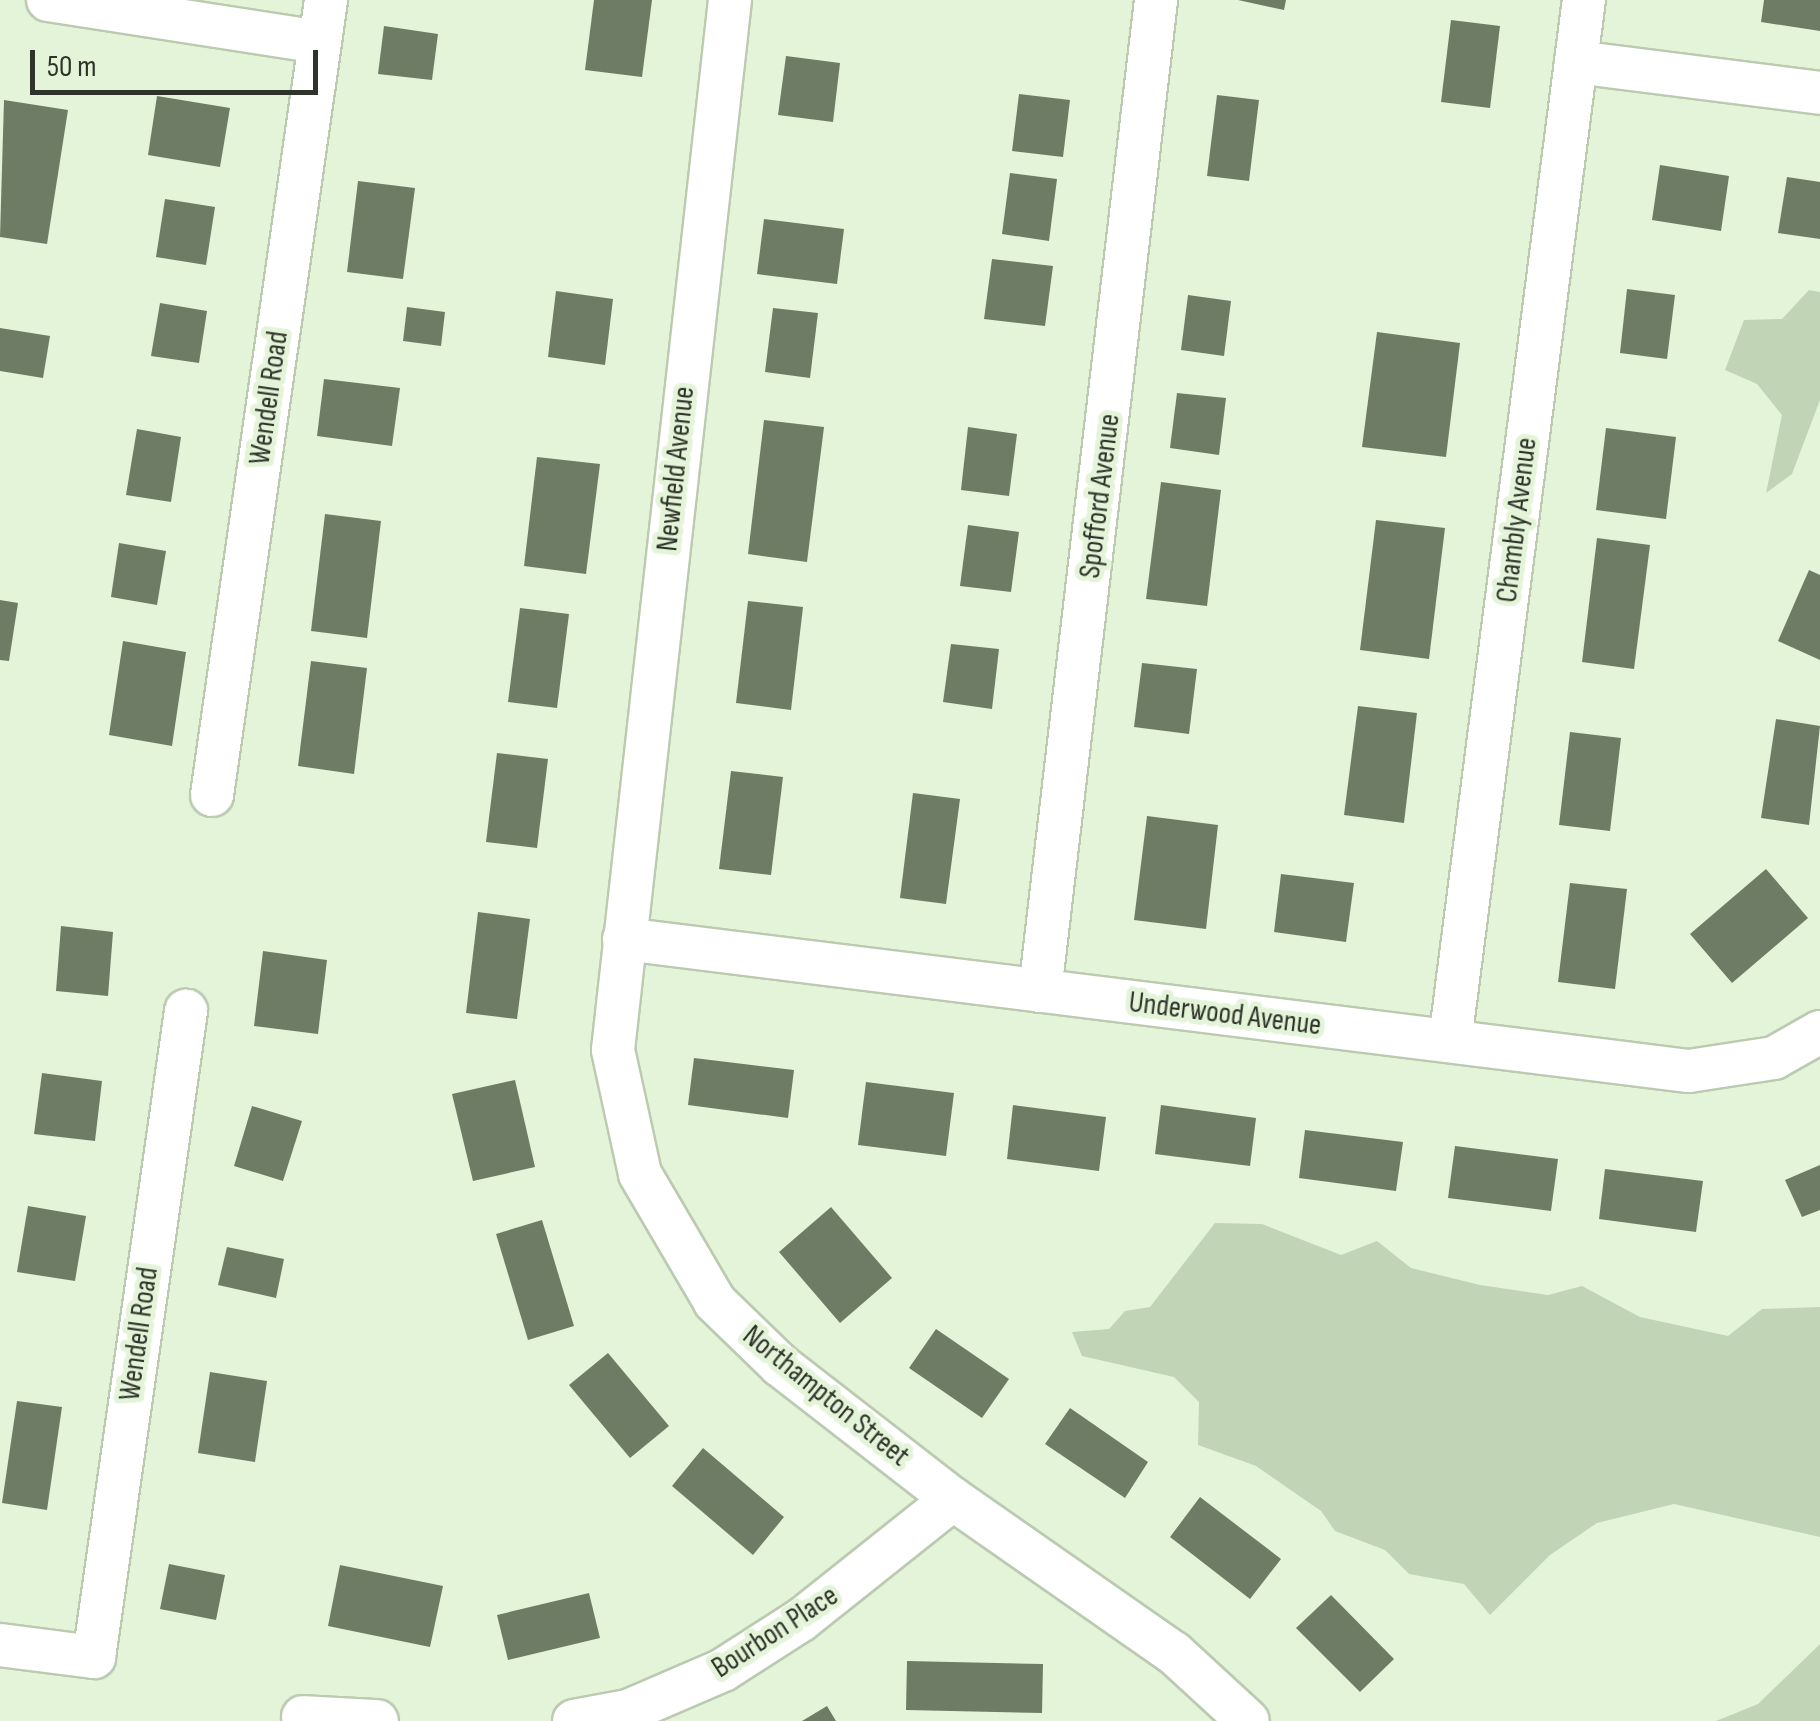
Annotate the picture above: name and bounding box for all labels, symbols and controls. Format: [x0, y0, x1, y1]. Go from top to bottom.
scale bar [35, 30, 322, 92]
text: 50 m [47, 49, 96, 85]
street label: Wendell Road [242, 329, 296, 467]
street label: Newfield Avenue [649, 385, 703, 553]
street label: Spofford Avenue [1072, 412, 1128, 580]
street label: Chambly Avenue [1489, 435, 1545, 605]
street label: Underwood Avenue [1127, 984, 1323, 1044]
street label: Wendell Road [112, 1265, 166, 1403]
street label: Northampton Street [735, 1318, 917, 1474]
street label: Bourbon Place [705, 1578, 845, 1686]

